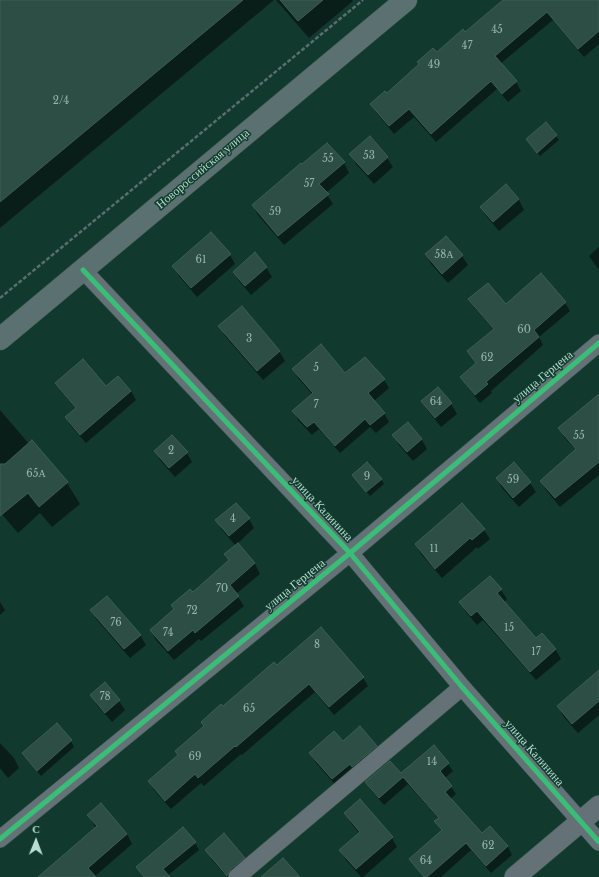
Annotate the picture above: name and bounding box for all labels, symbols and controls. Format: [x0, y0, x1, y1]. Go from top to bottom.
house number: 45 [491, 24, 503, 36]
house number: 47 [462, 40, 472, 52]
house number: 49 [428, 59, 440, 71]
house number: 2/4 [53, 95, 69, 107]
street label: Новороссийская улица [154, 126, 252, 212]
house number: 53 [363, 150, 375, 162]
house number: 55 [322, 153, 334, 165]
house number: 57 [304, 178, 314, 190]
house number: 59 [269, 206, 281, 218]
house number: 58А [435, 249, 453, 261]
house number: 61 [196, 254, 206, 266]
house number: 60 [517, 324, 531, 336]
house number: 3 [246, 333, 252, 345]
street label: улица Герцена [510, 348, 576, 406]
house number: 62 [481, 352, 493, 364]
house number: 5 [313, 362, 319, 374]
house number: 64 [430, 396, 442, 408]
house number: 7 [313, 399, 319, 411]
house number: 55 [573, 430, 585, 442]
house number: 2 [168, 445, 174, 457]
house number: 65А [26, 468, 46, 480]
house number: 9 [364, 471, 370, 483]
street label: улица Калинина [288, 474, 356, 544]
house number: 59 [507, 474, 519, 486]
house number: 4 [230, 513, 236, 525]
house number: 11 [430, 543, 438, 555]
street label: улица Герцена [262, 556, 328, 614]
house number: 70 [216, 583, 228, 595]
house number: 72 [186, 605, 198, 617]
house number: 76 [110, 617, 122, 629]
house number: 15 [504, 622, 514, 634]
house number: 74 [163, 627, 173, 639]
house number: 8 [314, 639, 320, 651]
house number: 17 [531, 646, 541, 658]
house number: 78 [99, 691, 111, 703]
house number: 65 [243, 703, 255, 715]
street label: улица Калинина [501, 717, 567, 789]
house number: 69 [189, 751, 201, 763]
house number: 14 [427, 756, 437, 768]
north arrow [16, 821, 56, 861]
text: С [32, 822, 40, 836]
house number: 62 [482, 840, 494, 852]
house number: 64 [420, 855, 432, 867]

